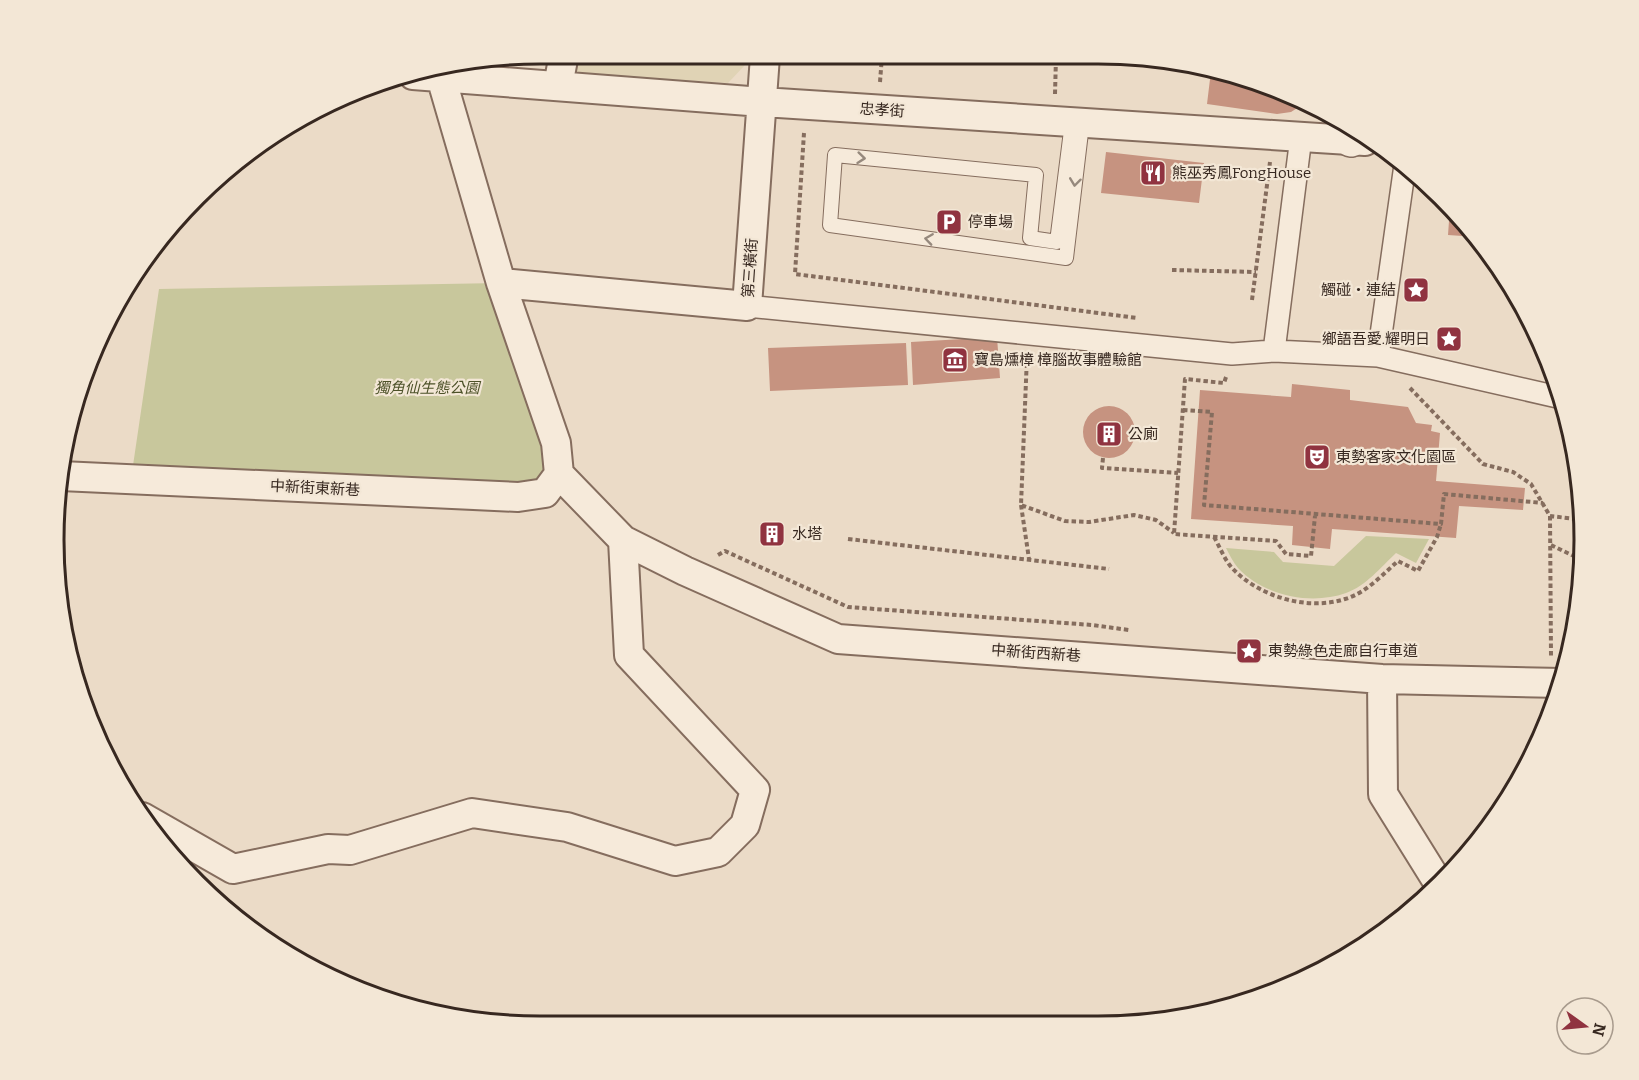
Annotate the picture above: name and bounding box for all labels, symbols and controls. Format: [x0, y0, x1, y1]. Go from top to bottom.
street label: 忠孝街 [859, 99, 905, 121]
one-way arrow [857, 151, 866, 164]
restaurant icon: 熊巫秀鳳FongHouse [1138, 158, 1168, 188]
place label: 熊巫秀鳳FongHouse [1172, 164, 1311, 182]
one-way arrow [1069, 177, 1082, 186]
parking icon: 停車場 [934, 207, 964, 237]
place label: 停車場 [968, 213, 1013, 231]
one-way arrow [924, 233, 933, 245]
street label: 第三橫街 [739, 237, 761, 299]
place icon: 觸碰‧連結 [1401, 275, 1431, 305]
place label: 觸碰‧連結 [1321, 281, 1396, 299]
place icon: 鄉語吾愛.耀明日 [1434, 324, 1464, 354]
place label: 鄉語吾愛.耀明日 [1322, 330, 1430, 348]
museum icon: 寶島燻樟 樟腦故事體驗館 [940, 345, 970, 375]
place label: 寶島燻樟 樟腦故事體驗館 [974, 351, 1142, 369]
park label: 獨角仙生態公園 [374, 379, 481, 397]
building icon: 公廁 [1094, 419, 1124, 449]
place label: 公廁 [1128, 425, 1158, 443]
theatre icon: 東勢客家文化園區 [1302, 442, 1332, 472]
place label: 東勢客家文化園區 [1336, 448, 1456, 466]
street label: 中新街東新巷 [270, 477, 360, 499]
building icon: 水塔 [757, 519, 787, 549]
place label: 水塔 [792, 525, 822, 543]
place icon: 東勢綠色走廊自行車道 [1234, 636, 1264, 666]
street label: 中新街西新巷 [990, 641, 1082, 665]
place label: 東勢綠色走廊自行車道 [1268, 642, 1418, 660]
north arrow [1555, 996, 1615, 1056]
text: N [1588, 1021, 1610, 1038]

